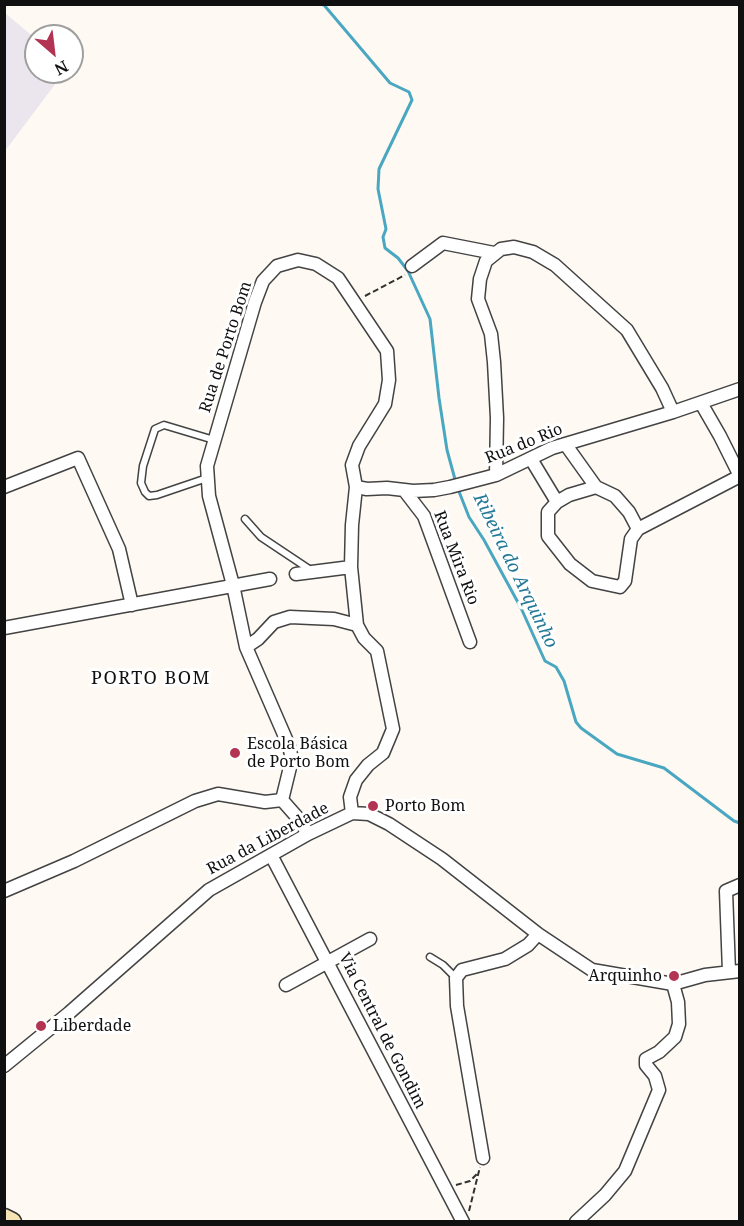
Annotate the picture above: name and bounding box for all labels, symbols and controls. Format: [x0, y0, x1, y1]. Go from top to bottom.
north arrow [24, 24, 84, 84]
text: N [51, 55, 72, 81]
street label: Rua de Porto Bom [196, 279, 256, 415]
street label: Rua do Rio [482, 420, 566, 468]
water label: Ribeira do Arquinho [468, 490, 562, 652]
street label: Rua Mira Rio [429, 508, 483, 608]
district label: PORTO BOM [91, 668, 211, 690]
place label: Escola Básica de Porto Bom [247, 734, 350, 772]
marker: Escola Básica de Porto Bom [228, 746, 242, 760]
place label: Porto Bom [385, 796, 465, 816]
street label: Rua da Liberdade [204, 799, 332, 879]
marker: Porto Bom [366, 799, 380, 813]
street label: Via Central de Gondim [334, 950, 430, 1112]
place label: Arquinho [588, 966, 662, 986]
marker: Arquinho [667, 969, 681, 983]
place label: Liberdade [53, 1016, 131, 1036]
marker: Liberdade [34, 1019, 48, 1033]

